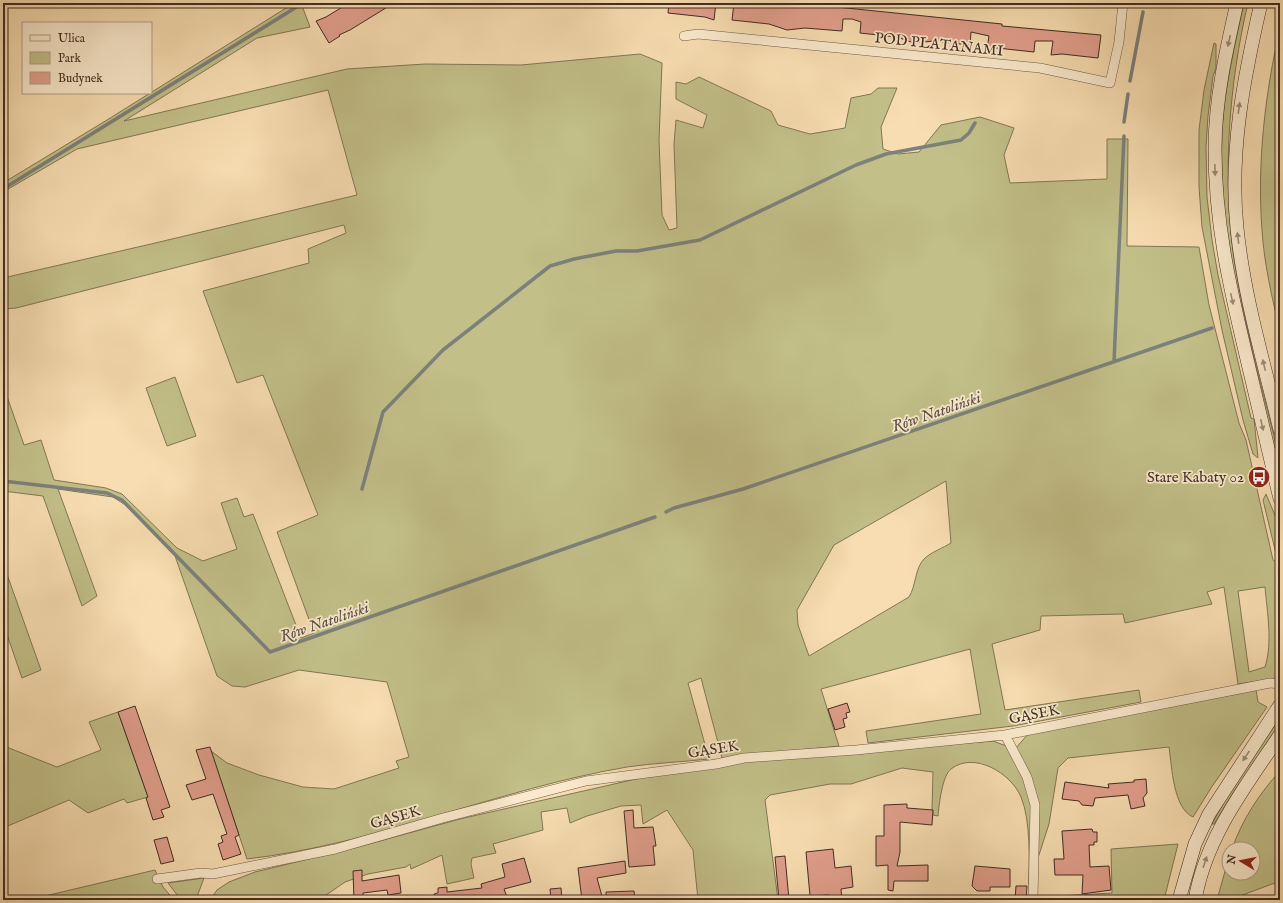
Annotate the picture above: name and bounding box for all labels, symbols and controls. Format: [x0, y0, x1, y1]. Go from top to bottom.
legend [22, 22, 152, 94]
street label: POD PLATANAMI [874, 28, 1005, 61]
text: Ulica [58, 31, 86, 46]
one-way arrow [1225, 35, 1231, 47]
text: Park [58, 51, 81, 66]
text: Budynek [58, 71, 103, 86]
one-way arrow [1236, 102, 1243, 114]
one-way arrow [1212, 164, 1218, 177]
one-way arrow [1235, 232, 1241, 244]
one-way arrow [1229, 293, 1235, 305]
one-way arrow [1261, 359, 1267, 371]
water label: Rów Natoliński [890, 388, 985, 437]
one-way arrow [1260, 419, 1266, 431]
bus stop icon: Stare Kabaty 02 [1246, 464, 1272, 490]
place label: Stare Kabaty 02 [1147, 468, 1244, 487]
water label: Rów Natoliński [278, 598, 373, 647]
street label: GĄSEK [1007, 700, 1061, 729]
street label: GĄSEK [686, 736, 740, 763]
one-way arrow [1242, 751, 1250, 761]
street label: GĄSEK [368, 801, 422, 834]
north arrow [1221, 841, 1261, 881]
text: N [1224, 853, 1240, 866]
one-way arrow [1202, 856, 1208, 868]

